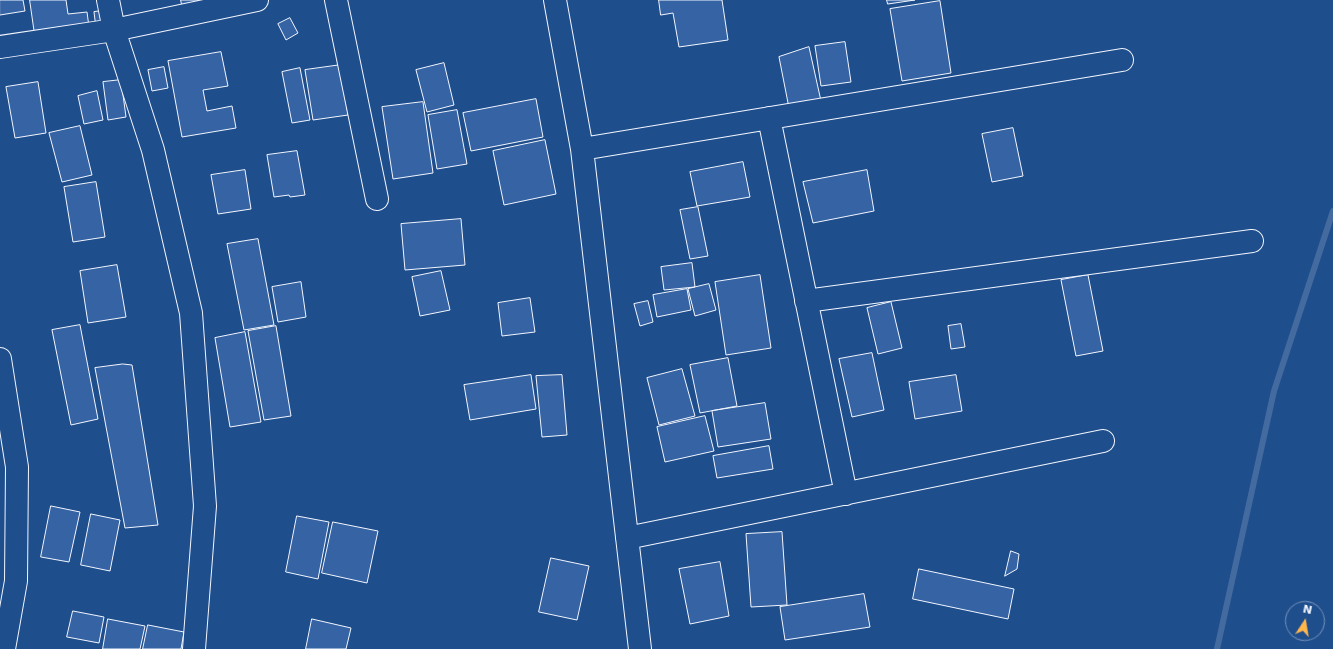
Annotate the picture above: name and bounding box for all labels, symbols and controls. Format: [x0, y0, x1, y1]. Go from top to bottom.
north arrow [1285, 601, 1325, 641]
text: N [1302, 602, 1313, 617]

